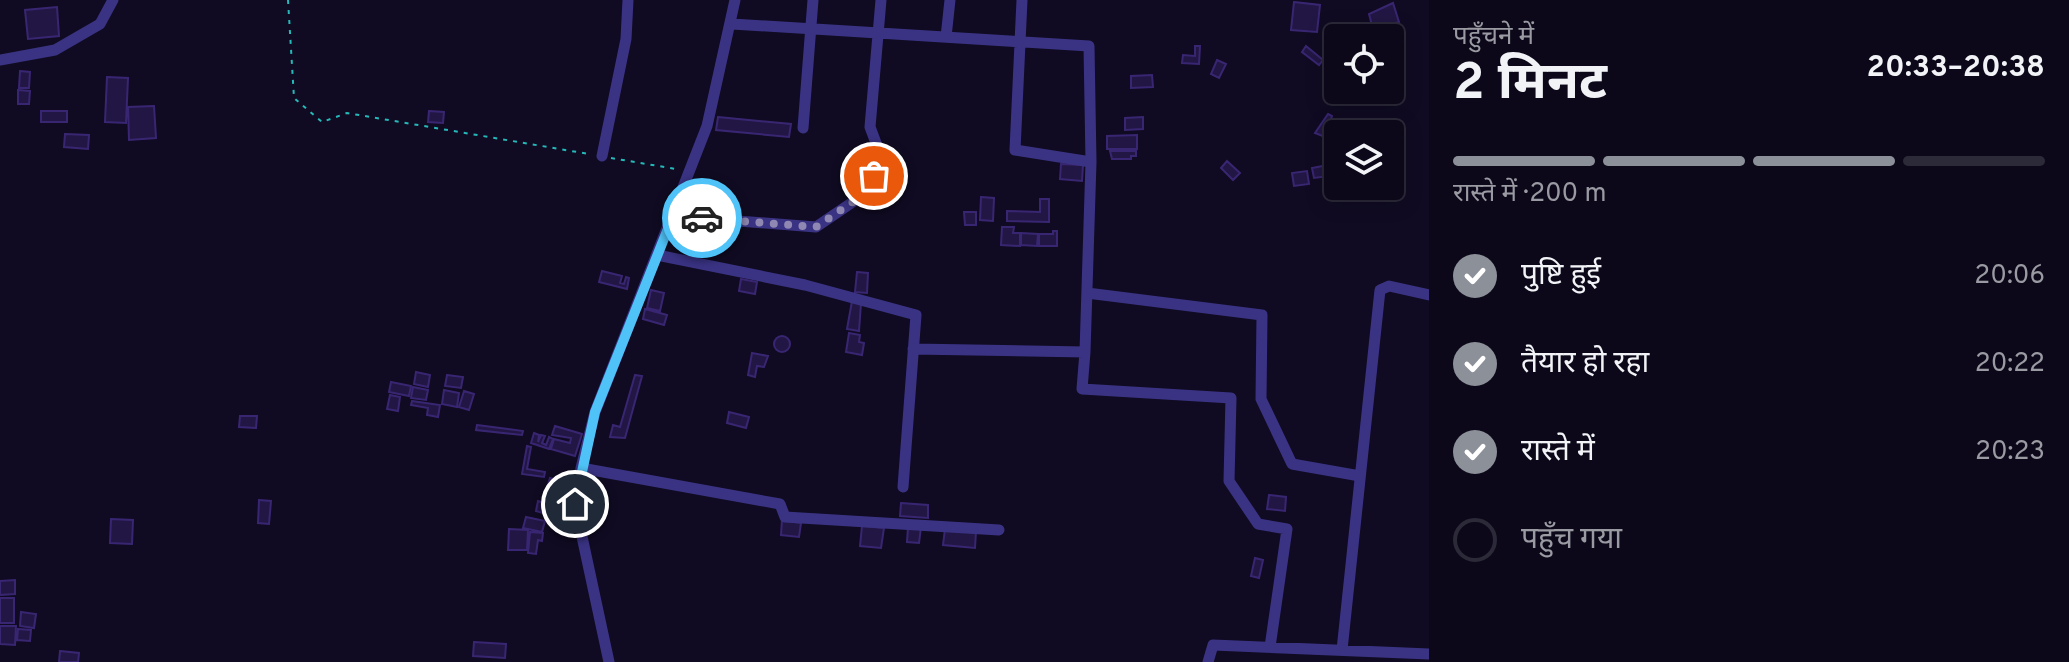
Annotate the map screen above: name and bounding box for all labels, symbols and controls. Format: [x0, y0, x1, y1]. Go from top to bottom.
text: पहुँचने में [1453, 21, 1534, 54]
map controls [1324, 24, 1404, 200]
button: locate [1324, 24, 1404, 104]
text: 20:33–20:38 [1867, 50, 2045, 87]
text: 2 मिनट [1453, 52, 1607, 118]
button: layers [1324, 120, 1404, 200]
pin [840, 142, 908, 210]
icon: bag [852, 154, 896, 198]
courier [662, 178, 742, 258]
text: रास्ते में · 200 m [1453, 178, 1606, 211]
icon: car [680, 196, 724, 240]
icon: check [1453, 254, 1497, 298]
text: पुष्टि हुई [1521, 258, 1601, 295]
text: 20:06 [1974, 260, 2045, 293]
icon: check [1453, 342, 1497, 386]
text: तैयार हो रहा [1521, 346, 1649, 383]
text: 20:22 [1975, 348, 2045, 381]
icon: check [1453, 430, 1497, 474]
text: रास्ते में [1521, 434, 1595, 471]
text: 20:23 [1975, 436, 2045, 469]
pin [541, 470, 609, 538]
icon: home [553, 482, 597, 526]
text: पहुँच गया [1521, 522, 1622, 559]

